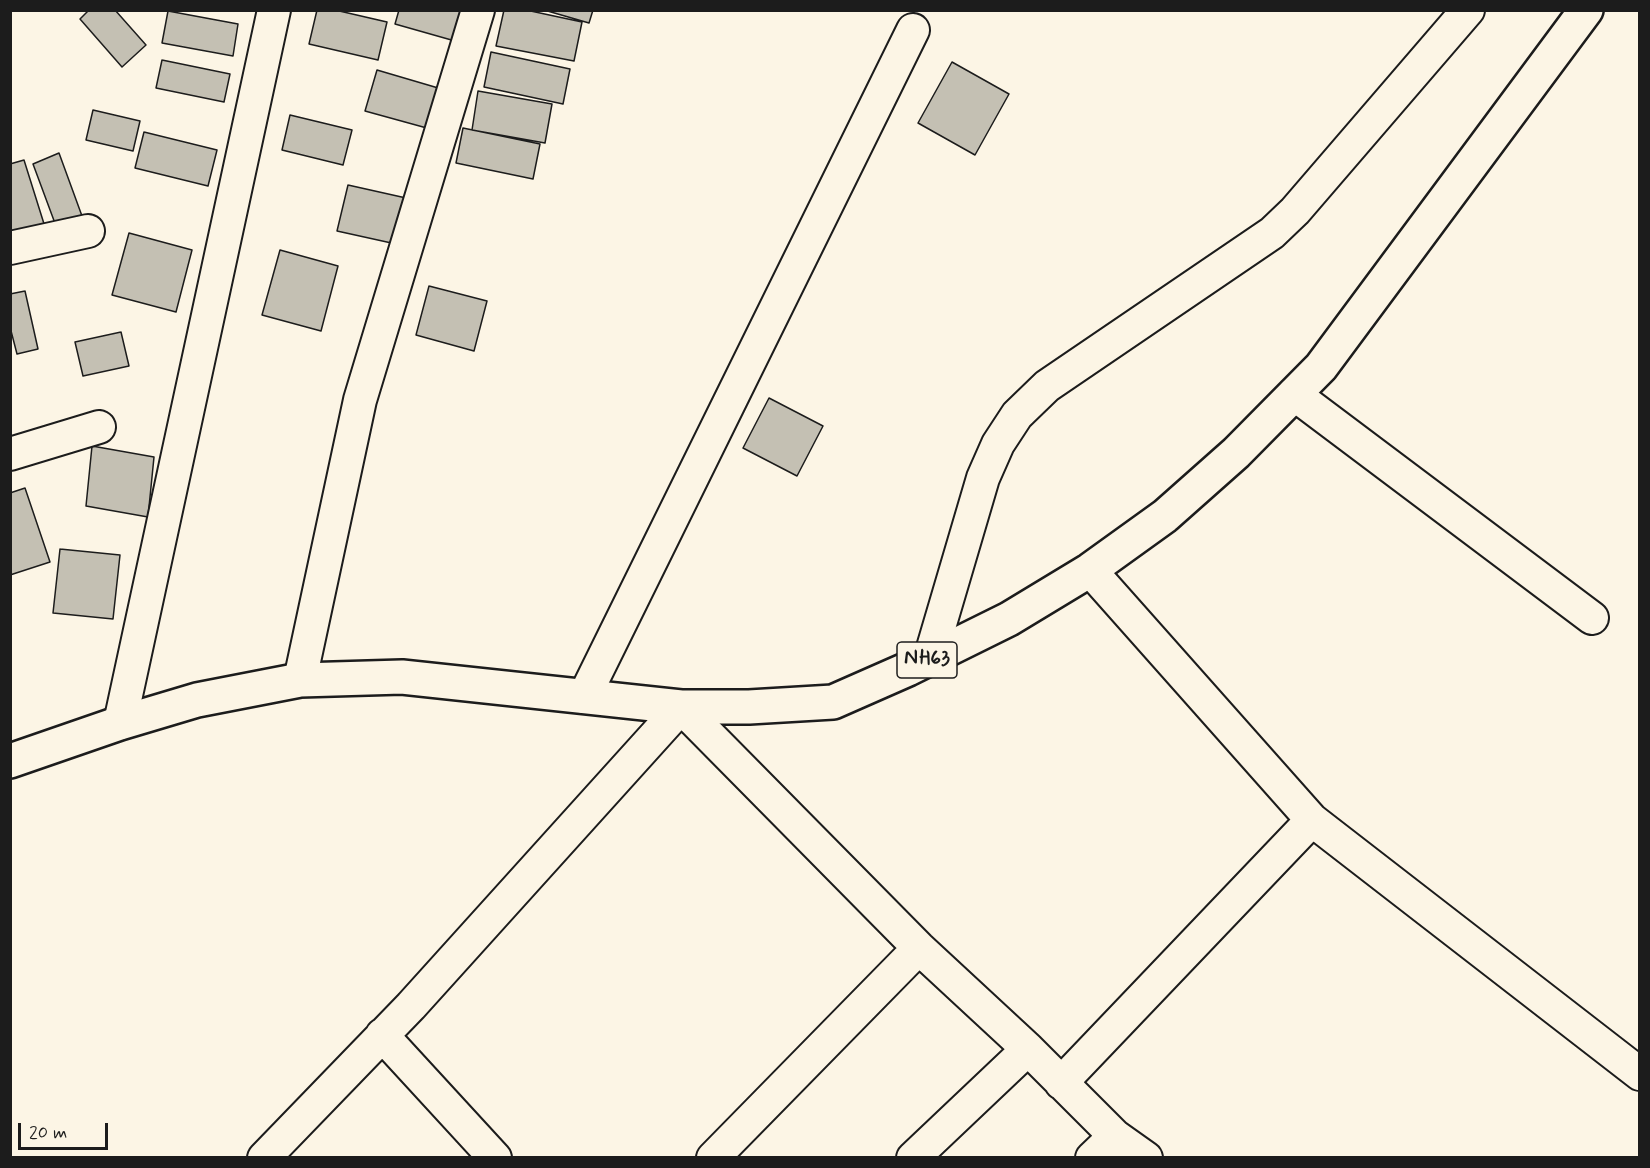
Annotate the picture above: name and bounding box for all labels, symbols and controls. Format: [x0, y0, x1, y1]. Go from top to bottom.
road number: NH63 [897, 642, 957, 678]
scale bar [21, 1111, 111, 1149]
text: 20 m [29, 1121, 67, 1145]

